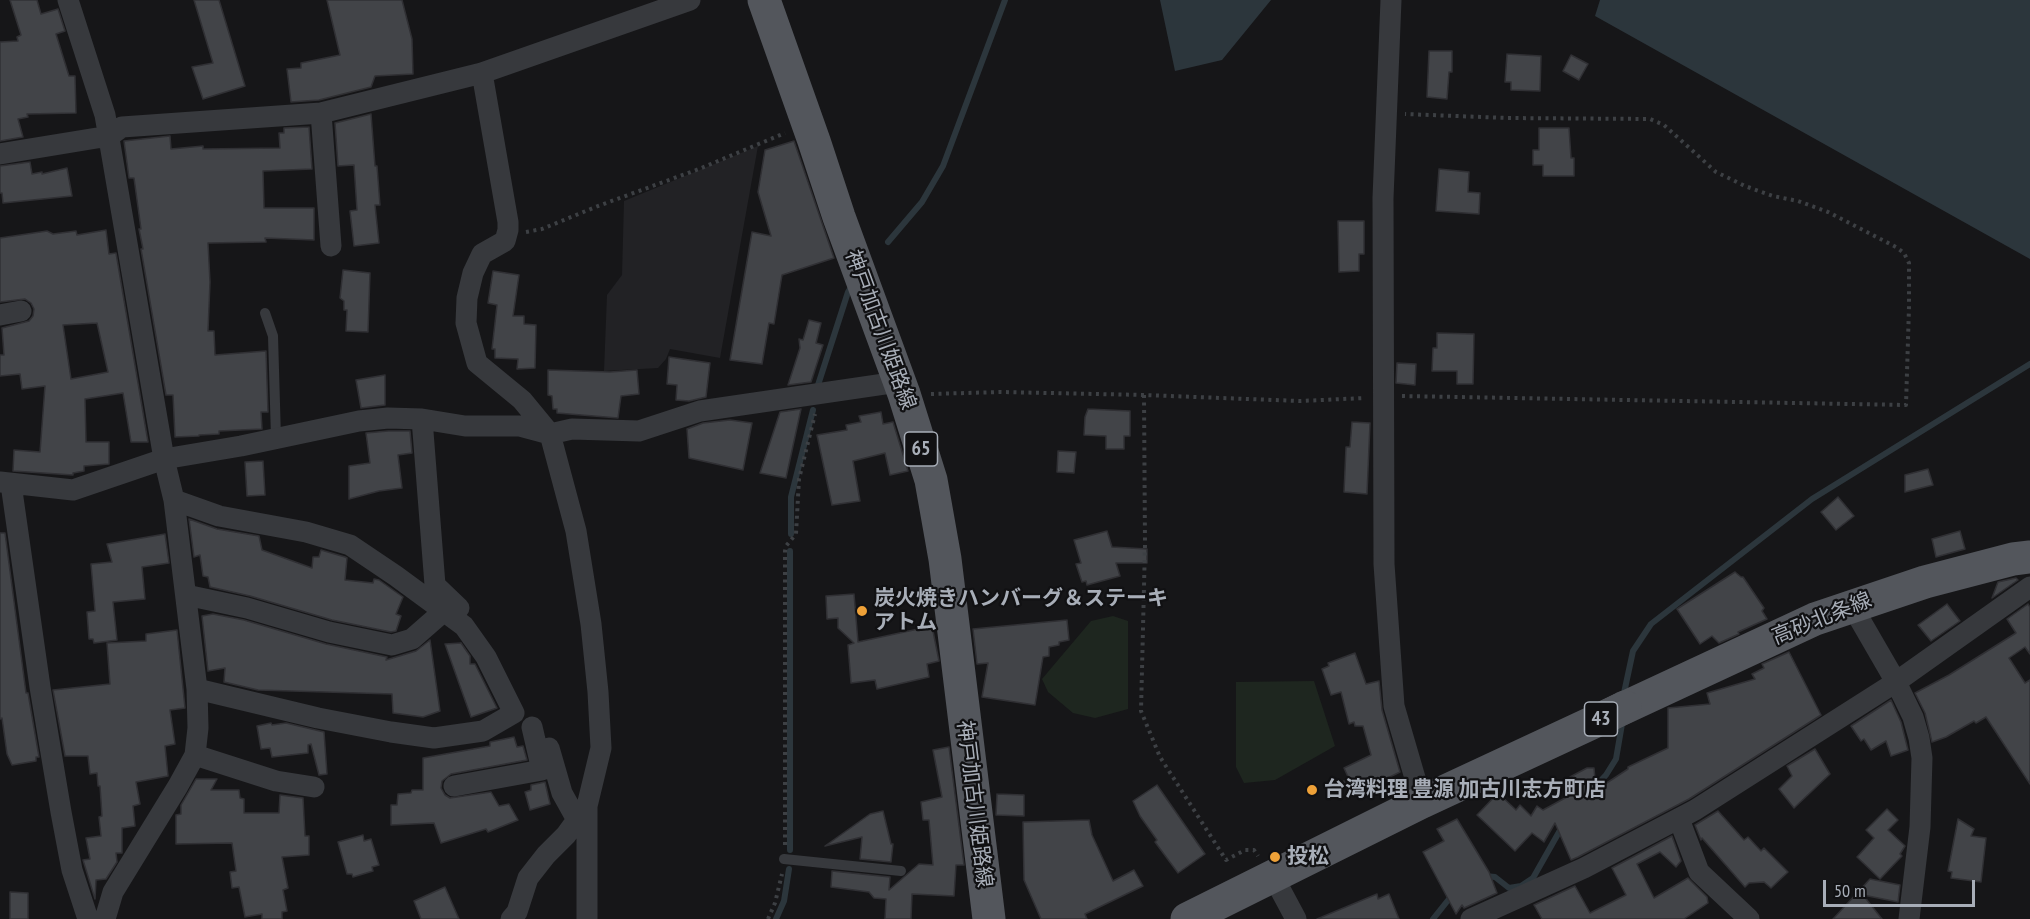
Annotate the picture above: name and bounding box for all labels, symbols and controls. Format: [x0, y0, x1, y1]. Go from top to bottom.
street label: 神戸加古川姫路線 [839, 247, 921, 413]
road number: 65 [904, 432, 938, 466]
place label: 炭火焼きハンバーグ＆ステーキ アトム [874, 586, 1168, 636]
street label: 高砂北条線 [1769, 588, 1875, 650]
marker: 炭火焼きハンバーグ＆ステーキ アトム [855, 604, 869, 618]
road number: 43 [1584, 702, 1618, 736]
street label: 神戸加古川姫路線 [951, 719, 997, 889]
place label: 台湾料理 豊源 加古川志方町店 [1324, 777, 1606, 803]
marker: 台湾料理 豊源 加古川志方町店 [1305, 783, 1319, 797]
place label: 投松 [1287, 844, 1329, 870]
marker: 投松 [1268, 850, 1282, 864]
scale bar [1826, 868, 1978, 906]
text: 50 m [1834, 879, 1866, 902]

